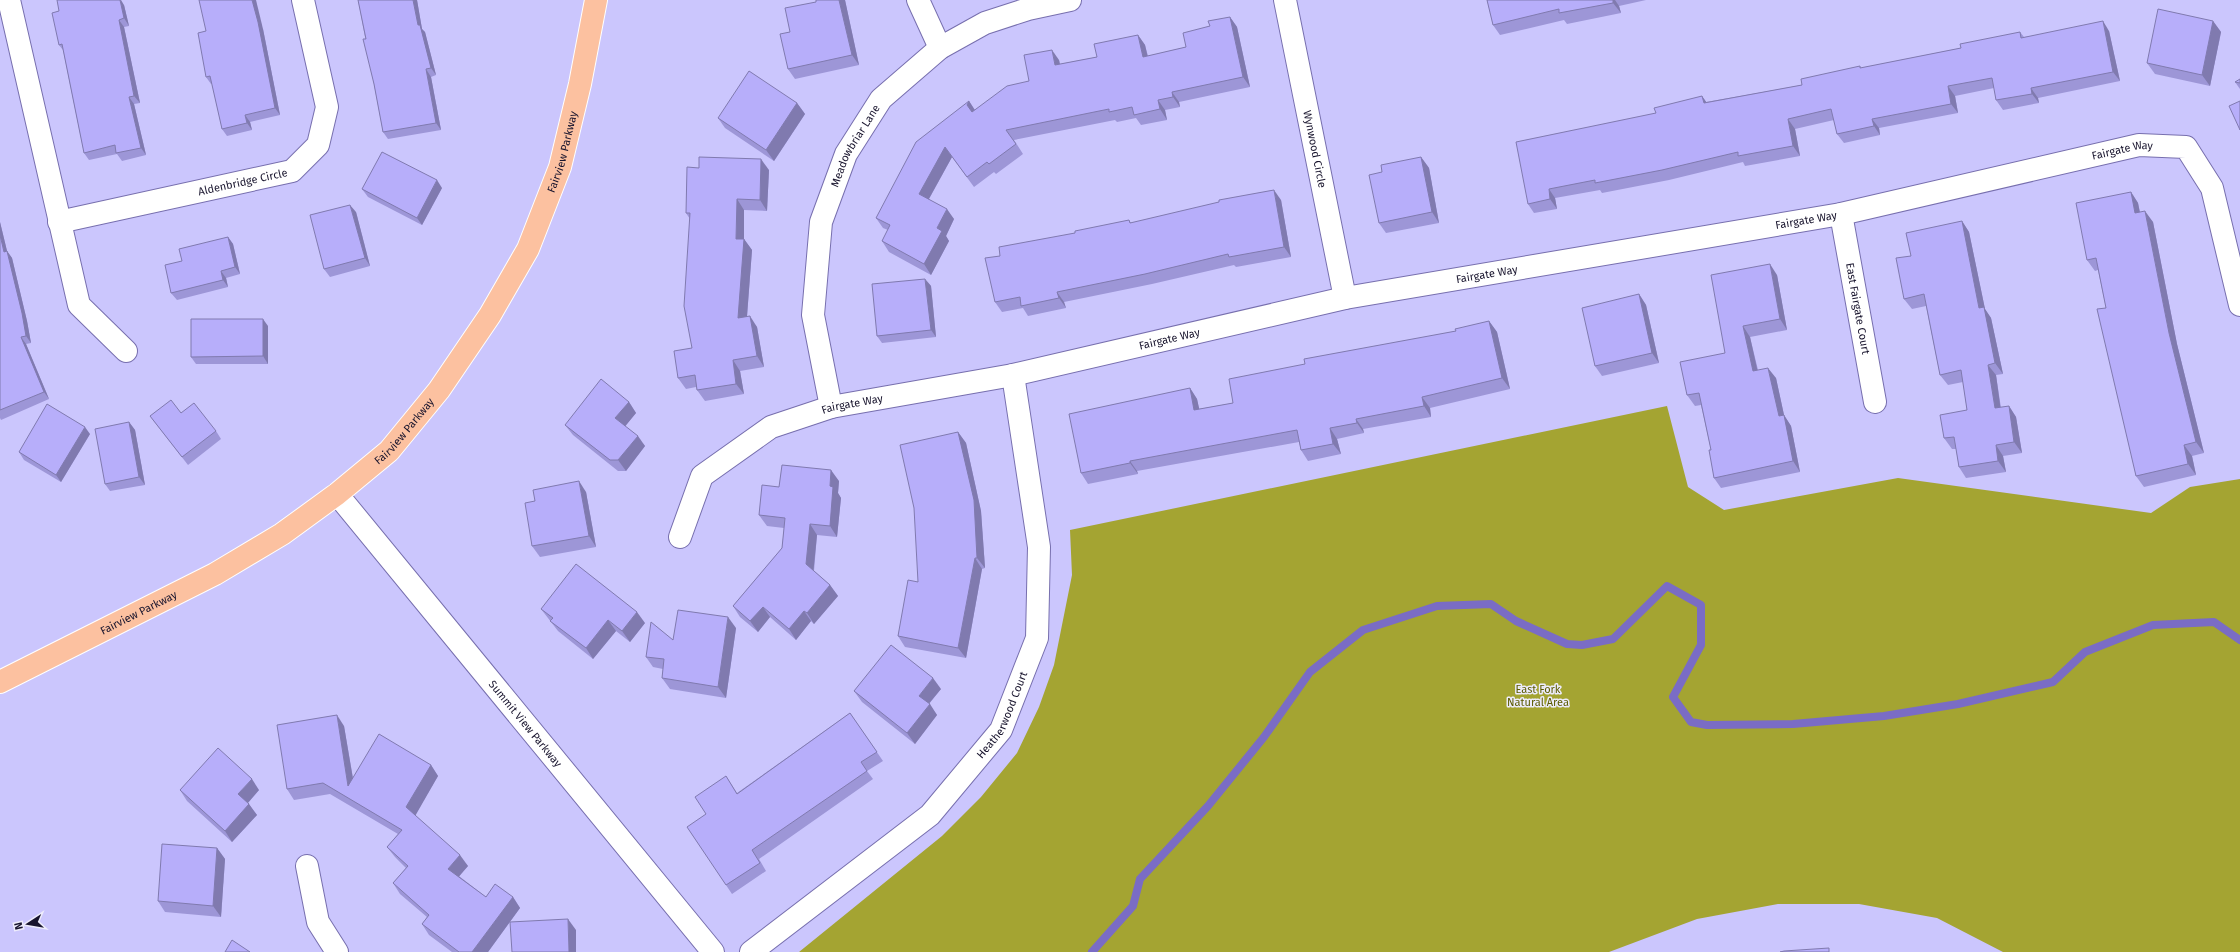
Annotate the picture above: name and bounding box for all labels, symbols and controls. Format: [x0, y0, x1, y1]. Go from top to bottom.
street label: Meadowbriar Lane [828, 102, 882, 189]
street label: Fairview Parkway [544, 109, 580, 194]
street label: Wynwood Circle [1301, 109, 1329, 189]
street label: Fairgate Way [2090, 138, 2154, 162]
street label: Aldenbridge Circle [197, 166, 289, 198]
street label: Fairgate Way [1774, 208, 1838, 232]
street label: Fairgate Way [1455, 262, 1519, 286]
street label: East Fairgate Court [1843, 262, 1873, 355]
street label: Fairgate Way [1138, 325, 1202, 352]
street label: Fairgate Way [820, 391, 884, 416]
street label: Fairview Parkway [372, 395, 437, 467]
street label: Fairview Parkway [98, 587, 180, 637]
street label: Heatherwood Court [974, 669, 1030, 761]
street label: Summit View Parkway [486, 678, 565, 770]
park label: East Fork Natural Area [1507, 683, 1569, 709]
north arrow [8, 904, 48, 944]
text: N [12, 921, 26, 931]

